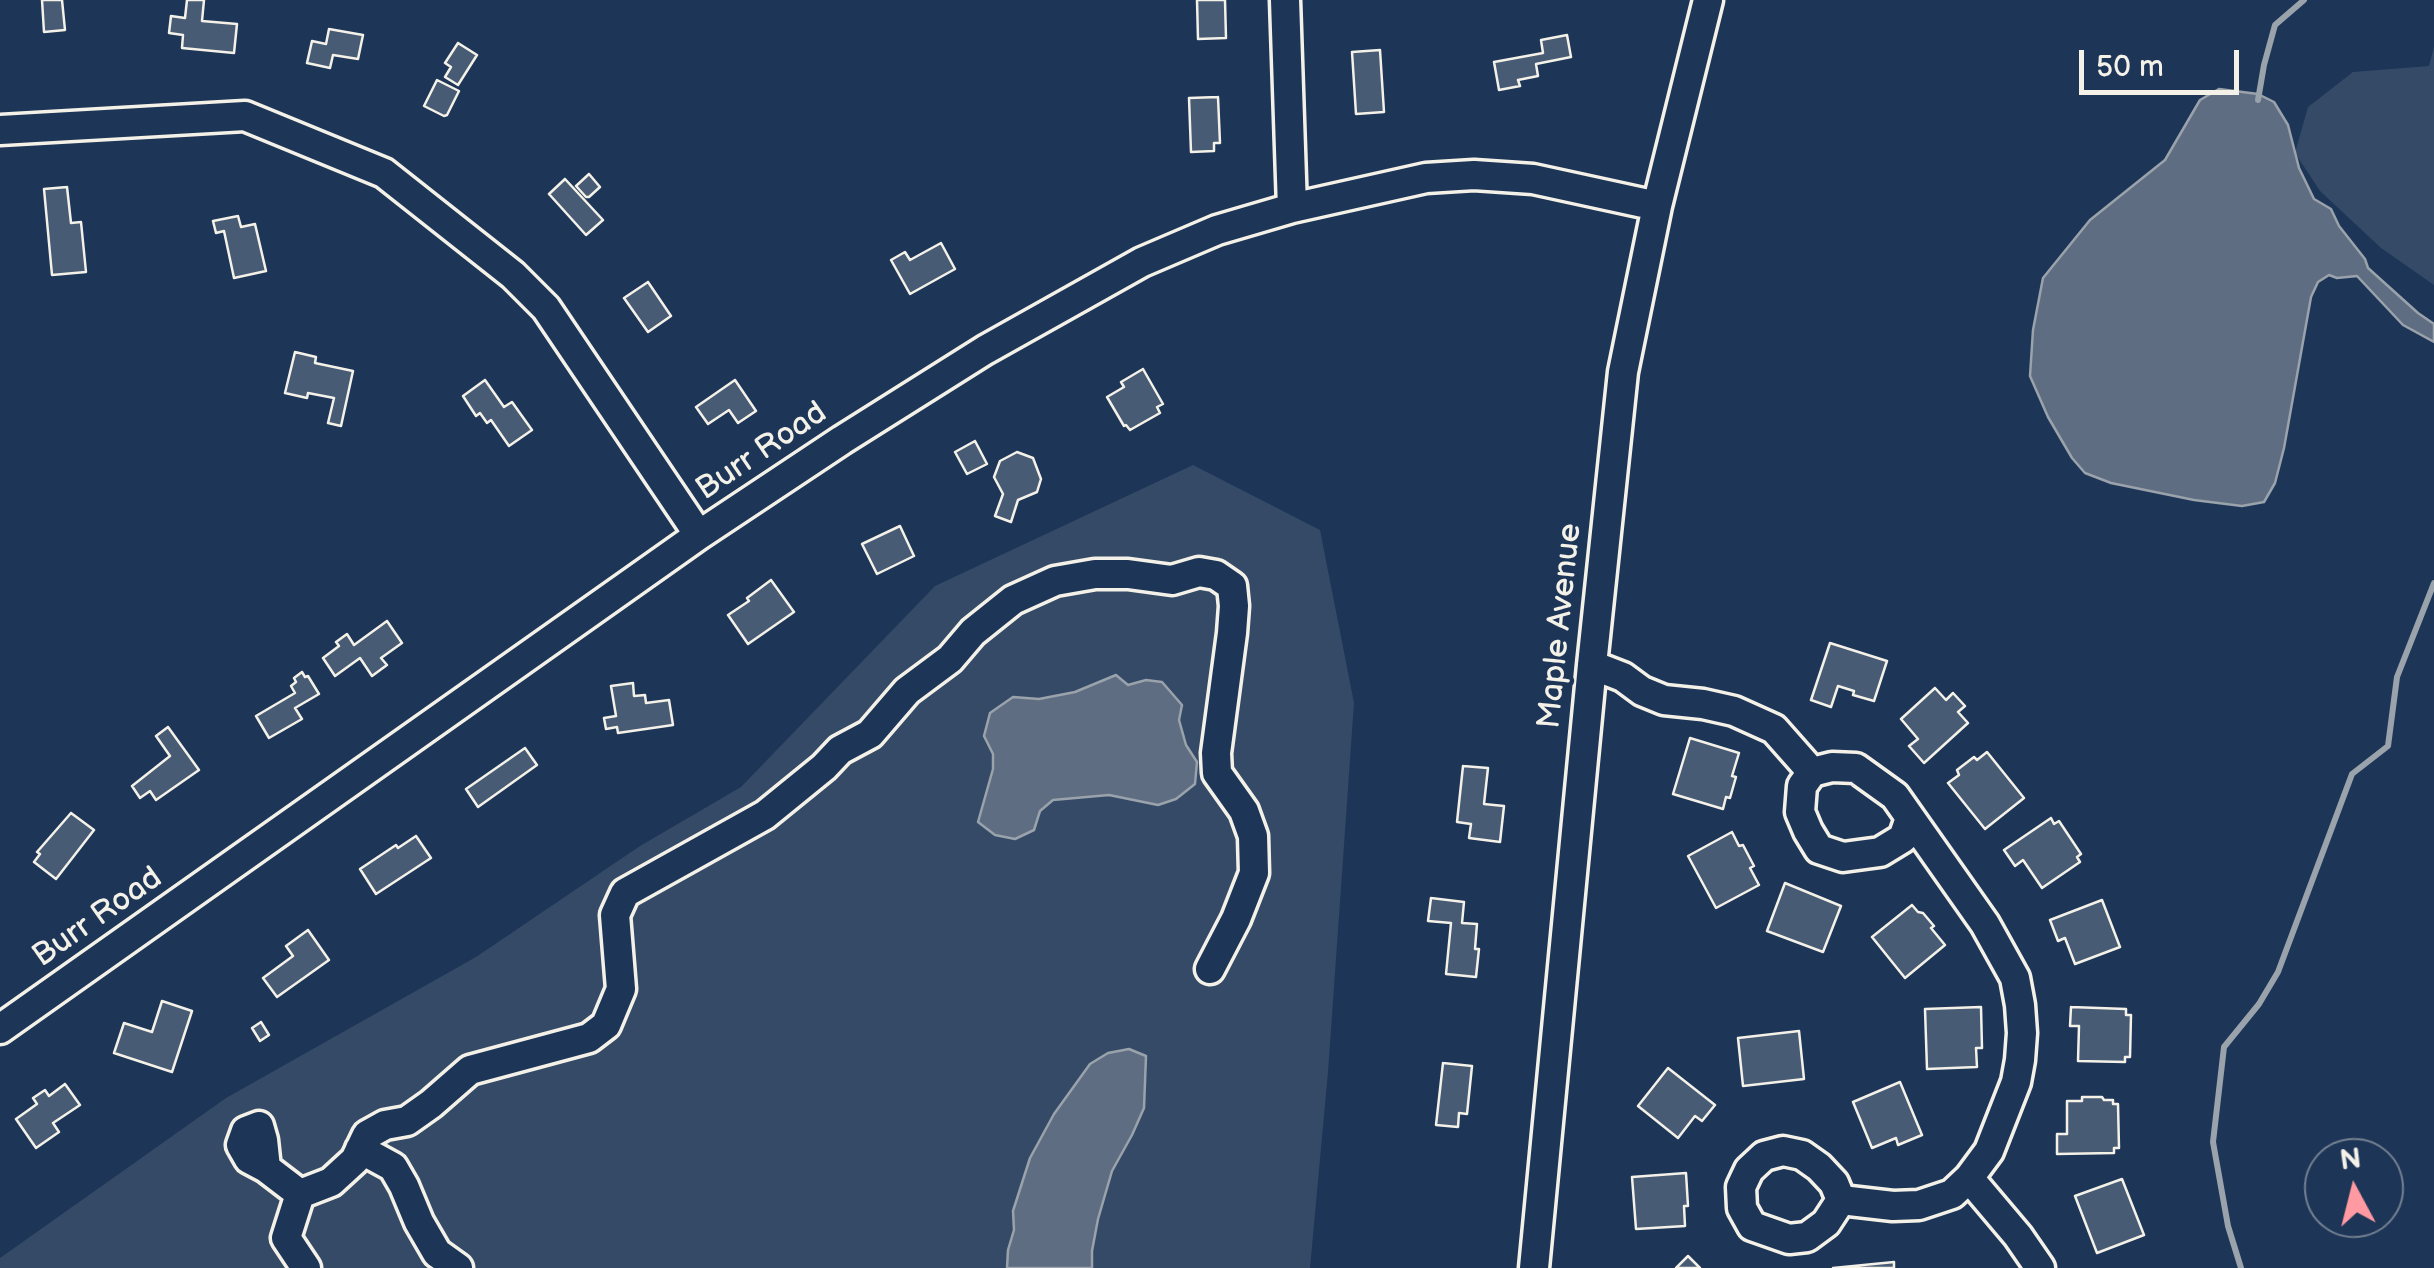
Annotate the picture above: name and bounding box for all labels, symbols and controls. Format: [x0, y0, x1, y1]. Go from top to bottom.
scale bar [2084, 30, 2244, 92]
text: 50 m [2096, 49, 2164, 85]
street label: Burr Road [690, 394, 834, 510]
street label: Maple Avenue [1531, 521, 1591, 731]
street label: Burr Road [26, 860, 170, 976]
north arrow [2304, 1138, 2404, 1238]
text: N [2338, 1142, 2363, 1177]

